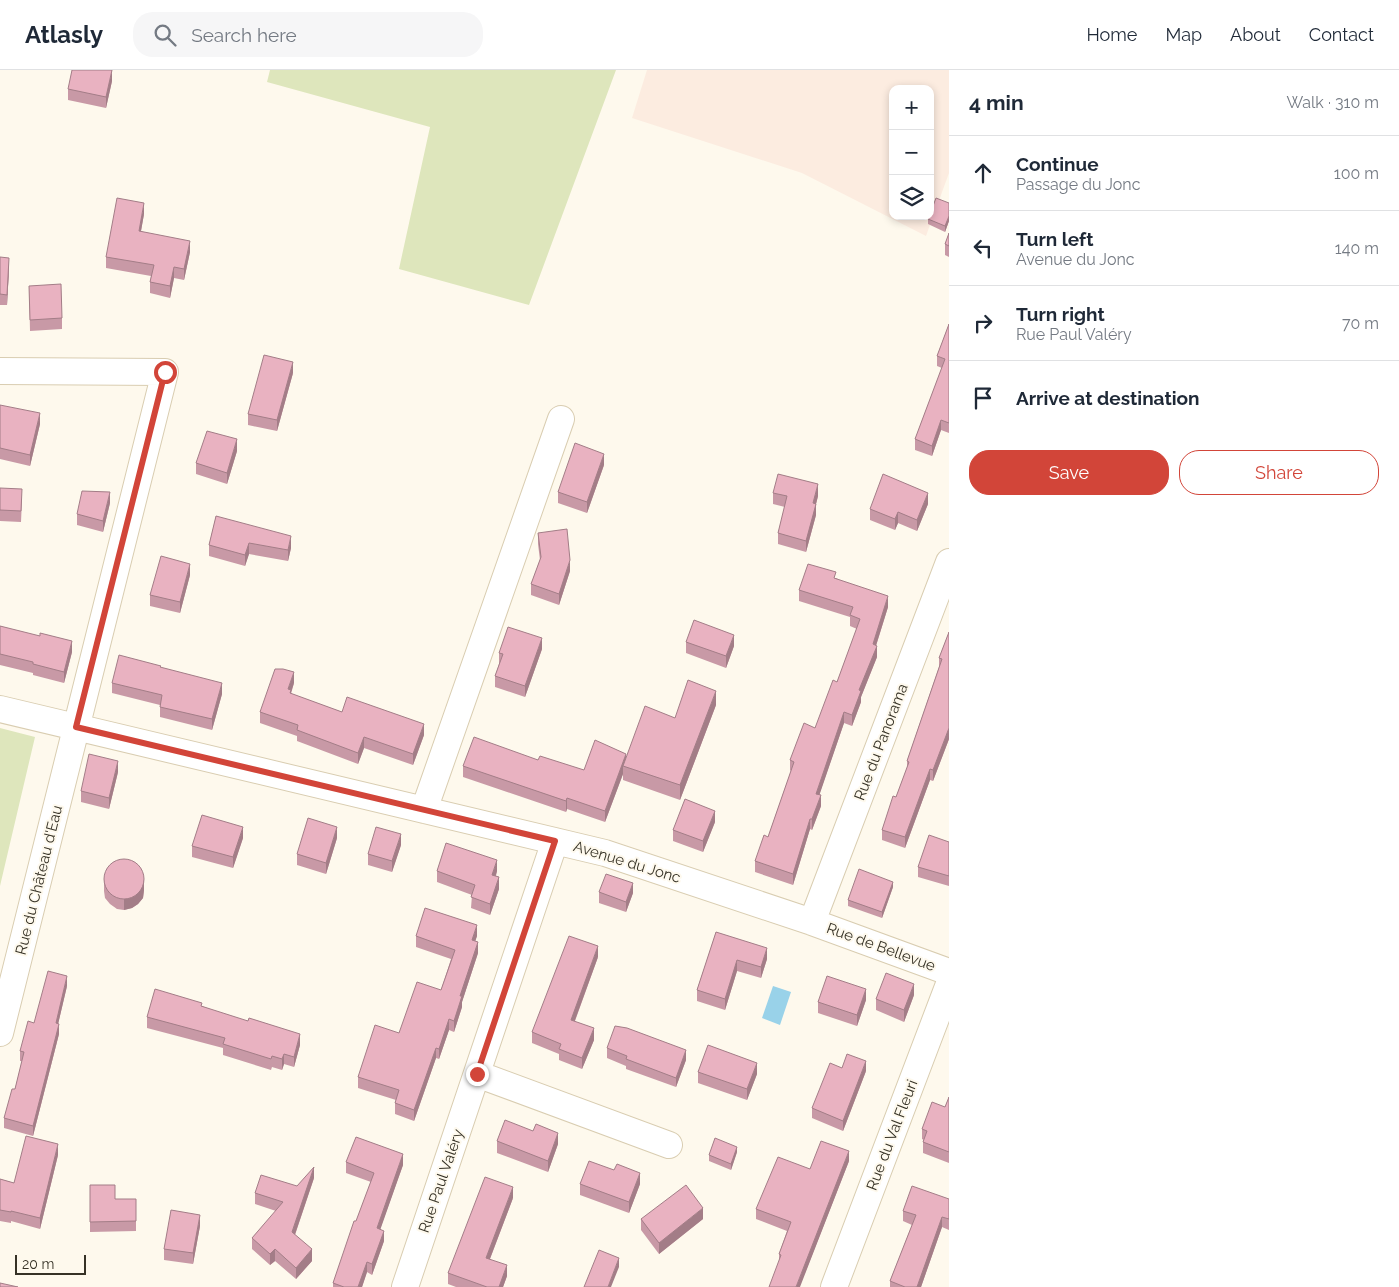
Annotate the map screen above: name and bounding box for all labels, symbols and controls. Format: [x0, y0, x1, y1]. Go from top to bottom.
search box [133, 12, 483, 57]
text: Atlasly [25, 20, 103, 49]
icon: search [151, 21, 179, 49]
text: Search here [191, 24, 297, 46]
text: Home [1086, 24, 1137, 45]
text: Map [1165, 24, 1202, 45]
text: About [1230, 24, 1281, 45]
text: Contact [1309, 24, 1374, 45]
map controls [889, 85, 934, 220]
button: + [889, 85, 934, 130]
text: 4 min [969, 90, 1024, 115]
text: Walk · 310 m [1286, 93, 1379, 112]
button: − [889, 130, 934, 175]
text: Continue [1016, 153, 1099, 175]
icon: ahead [969, 159, 997, 187]
text: 100 m [1334, 164, 1379, 183]
button: layers [889, 175, 934, 220]
text: Passage du Jonc [1016, 175, 1140, 194]
text: Turn left [1016, 228, 1093, 250]
icon: left [969, 234, 997, 262]
text: 140 m [1335, 239, 1379, 258]
text: Avenue du Jonc [1016, 250, 1135, 269]
text: Turn right [1016, 303, 1105, 325]
icon: right [969, 309, 997, 337]
text: 70 m [1342, 314, 1379, 333]
text: Rue Paul Valéry [1016, 325, 1132, 344]
route start [154, 361, 177, 384]
icon: arrive [969, 384, 997, 412]
text: Arrive at destination [1016, 387, 1200, 409]
button: Save [969, 450, 1169, 495]
button: Share [1179, 450, 1379, 495]
street label: Rue du Panorama [850, 681, 912, 803]
street label: Rue du Château d'Eau [12, 803, 66, 957]
street label: Avenue du Jonc [571, 837, 683, 887]
street label: Rue de Bellevue [824, 919, 938, 975]
route end [466, 1063, 489, 1086]
street label: Rue du Val Fleuri [863, 1077, 921, 1193]
street label: Rue Paul Valéry [415, 1127, 467, 1235]
scale bar [15, 1252, 86, 1275]
text: 20 m [22, 1256, 54, 1272]

